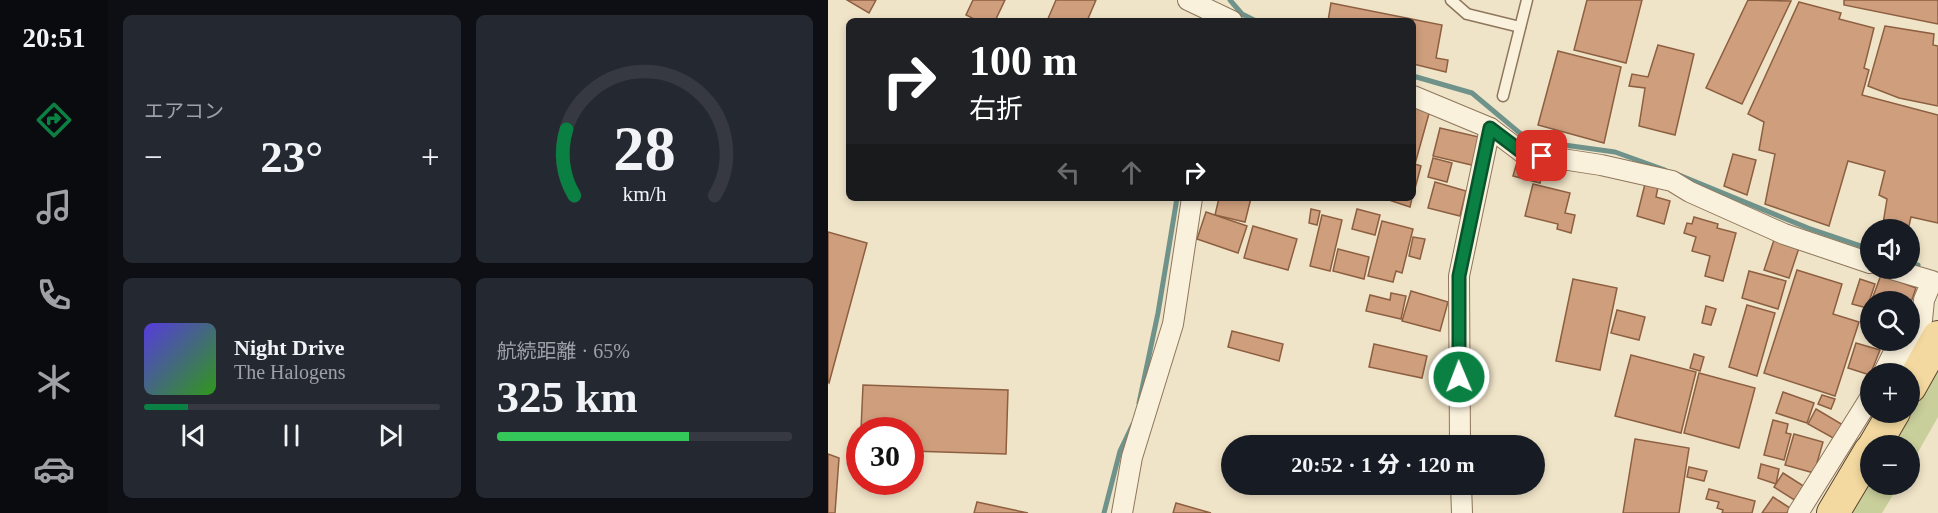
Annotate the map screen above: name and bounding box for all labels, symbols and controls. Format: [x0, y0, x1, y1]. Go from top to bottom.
text: 20:51 [23, 23, 86, 53]
text: 100 m [969, 38, 1078, 84]
icon: right [870, 42, 948, 120]
text: 右折 [969, 94, 1023, 124]
icon: directions [33, 99, 75, 141]
text: エアコン [144, 100, 224, 122]
text: 28 [613, 114, 675, 183]
pin [1516, 130, 1567, 181]
text: 23° [260, 132, 323, 182]
text: − [144, 139, 163, 175]
text: + [421, 139, 440, 175]
icon: arrive [1525, 139, 1558, 172]
icon: left [1052, 156, 1085, 189]
icon: ahead [1115, 156, 1148, 189]
icon: right [1178, 156, 1211, 189]
text: km/h [622, 182, 667, 206]
icon: music [33, 186, 75, 228]
map controls [1860, 219, 1920, 495]
button: sound [1860, 219, 1920, 279]
icon: phone [33, 274, 75, 316]
button: search [1860, 291, 1920, 351]
text: Night Drive [234, 335, 345, 360]
text: 航続距離 · 65% [497, 340, 630, 362]
position arrow [1427, 345, 1491, 409]
icon: climate [33, 361, 75, 403]
text: The Halogens [234, 361, 346, 383]
button: + [1860, 363, 1920, 423]
text: 325 km [497, 372, 638, 422]
speed limit sign: 30 [846, 417, 924, 495]
icon: previous [177, 419, 210, 452]
icon: pause [275, 419, 308, 452]
icon: next [374, 419, 407, 452]
button: − [1860, 435, 1920, 495]
icon: car [33, 448, 75, 490]
text: 20:52 · 1 分 · 120 m [1291, 452, 1475, 477]

